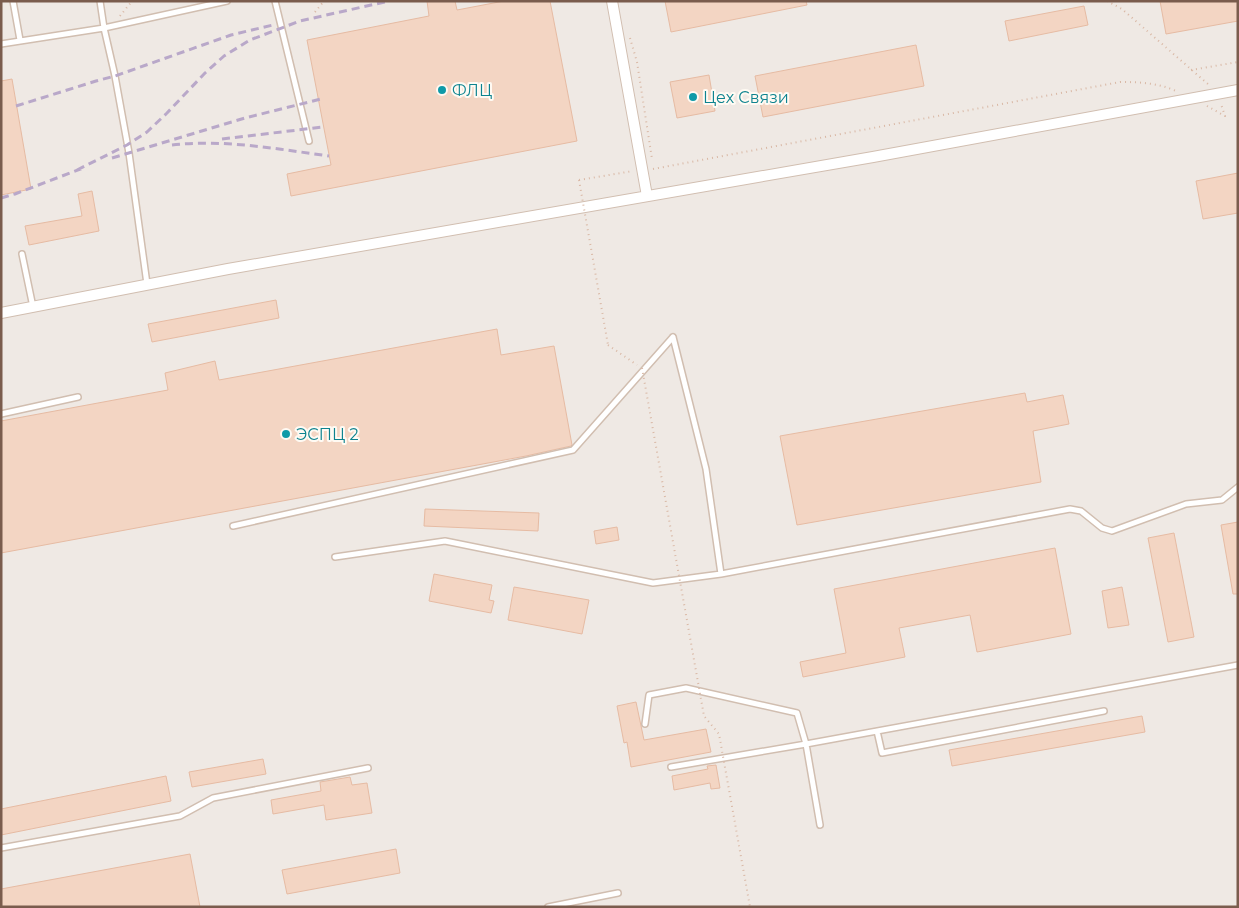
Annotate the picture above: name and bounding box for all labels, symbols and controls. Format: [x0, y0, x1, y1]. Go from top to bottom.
place label: ФЛЦ [452, 81, 492, 100]
marker: ФЛЦ [436, 84, 448, 96]
place label: Цех Связи [703, 88, 789, 107]
marker: Цех Связи [687, 91, 699, 103]
place label: ЭСПЦ 2 [296, 425, 358, 444]
marker: ЭСПЦ 2 [280, 428, 292, 440]

